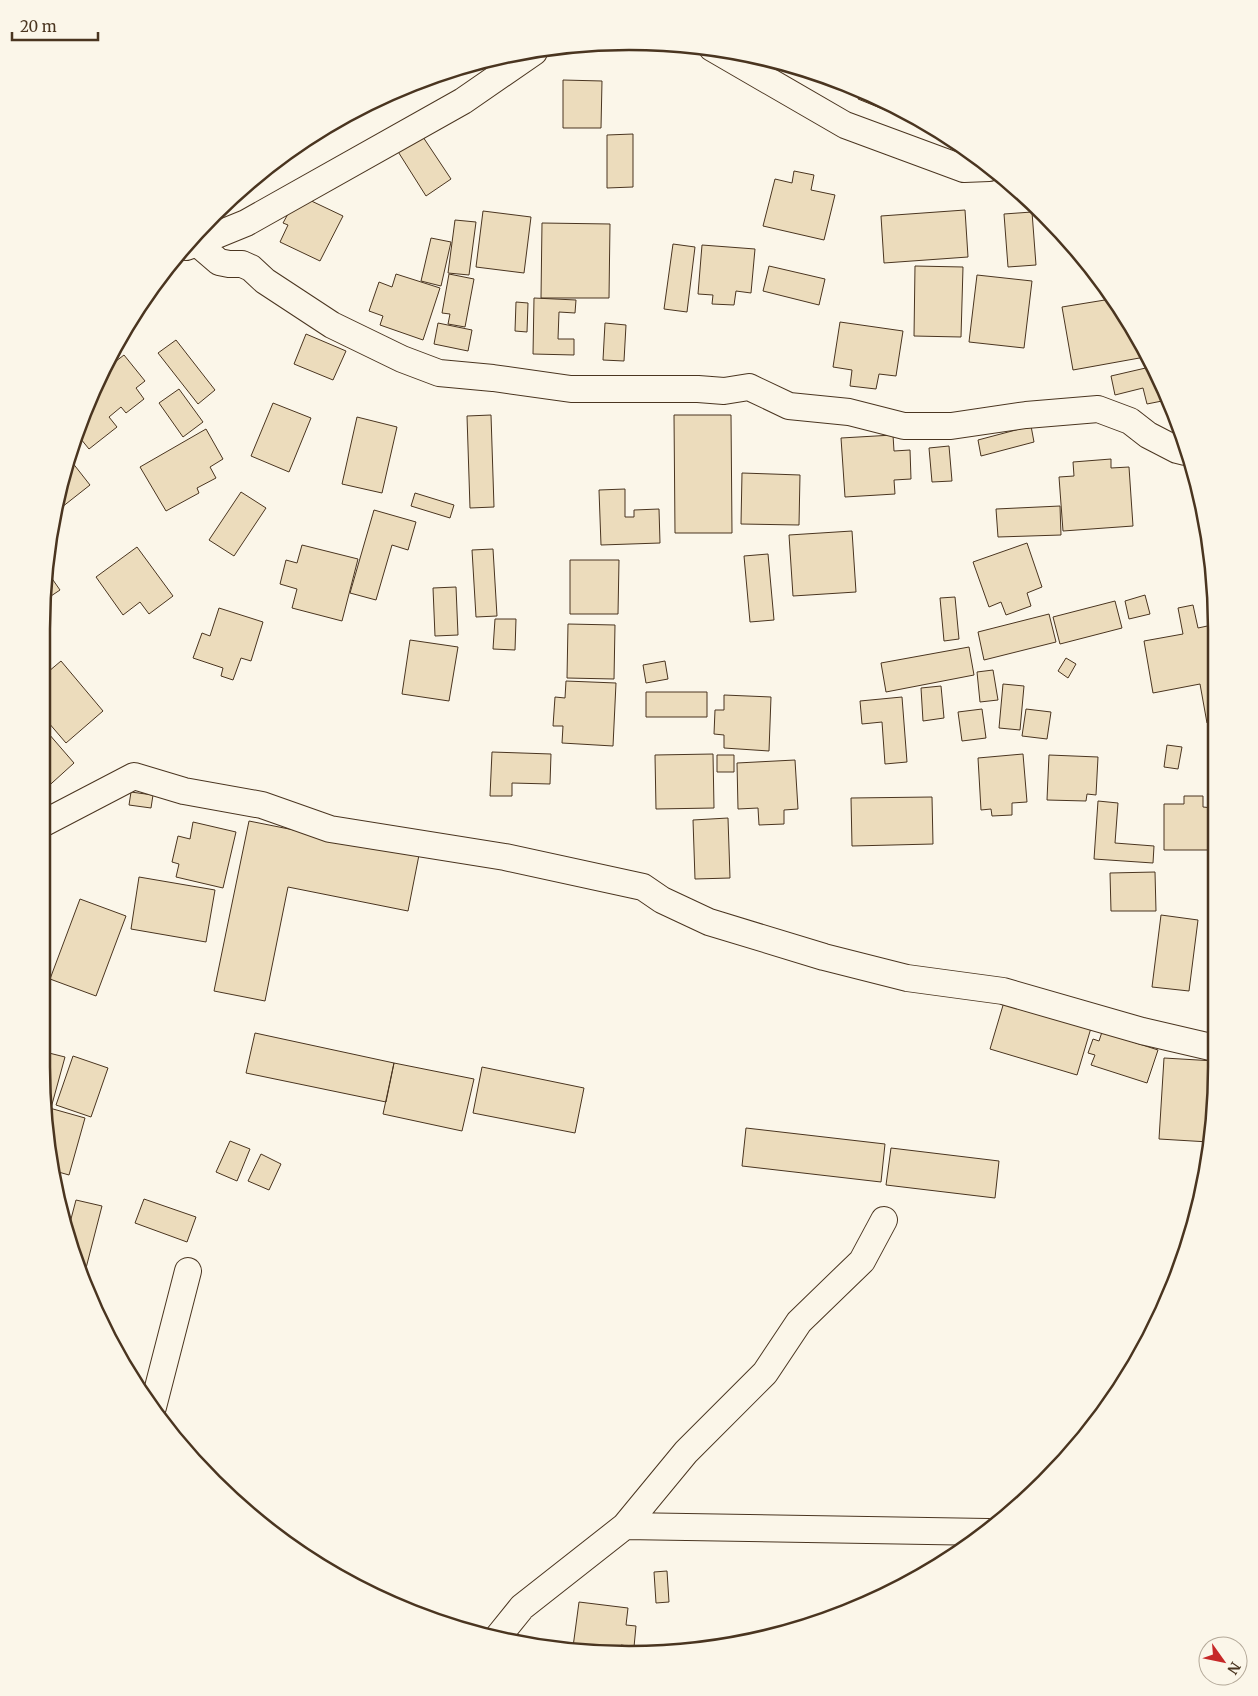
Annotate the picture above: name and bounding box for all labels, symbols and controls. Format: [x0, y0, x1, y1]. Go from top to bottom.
scale bar [12, 10, 99, 42]
text: 20 m [20, 17, 57, 36]
north arrow [1198, 1636, 1248, 1686]
text: N [1223, 1659, 1244, 1678]

